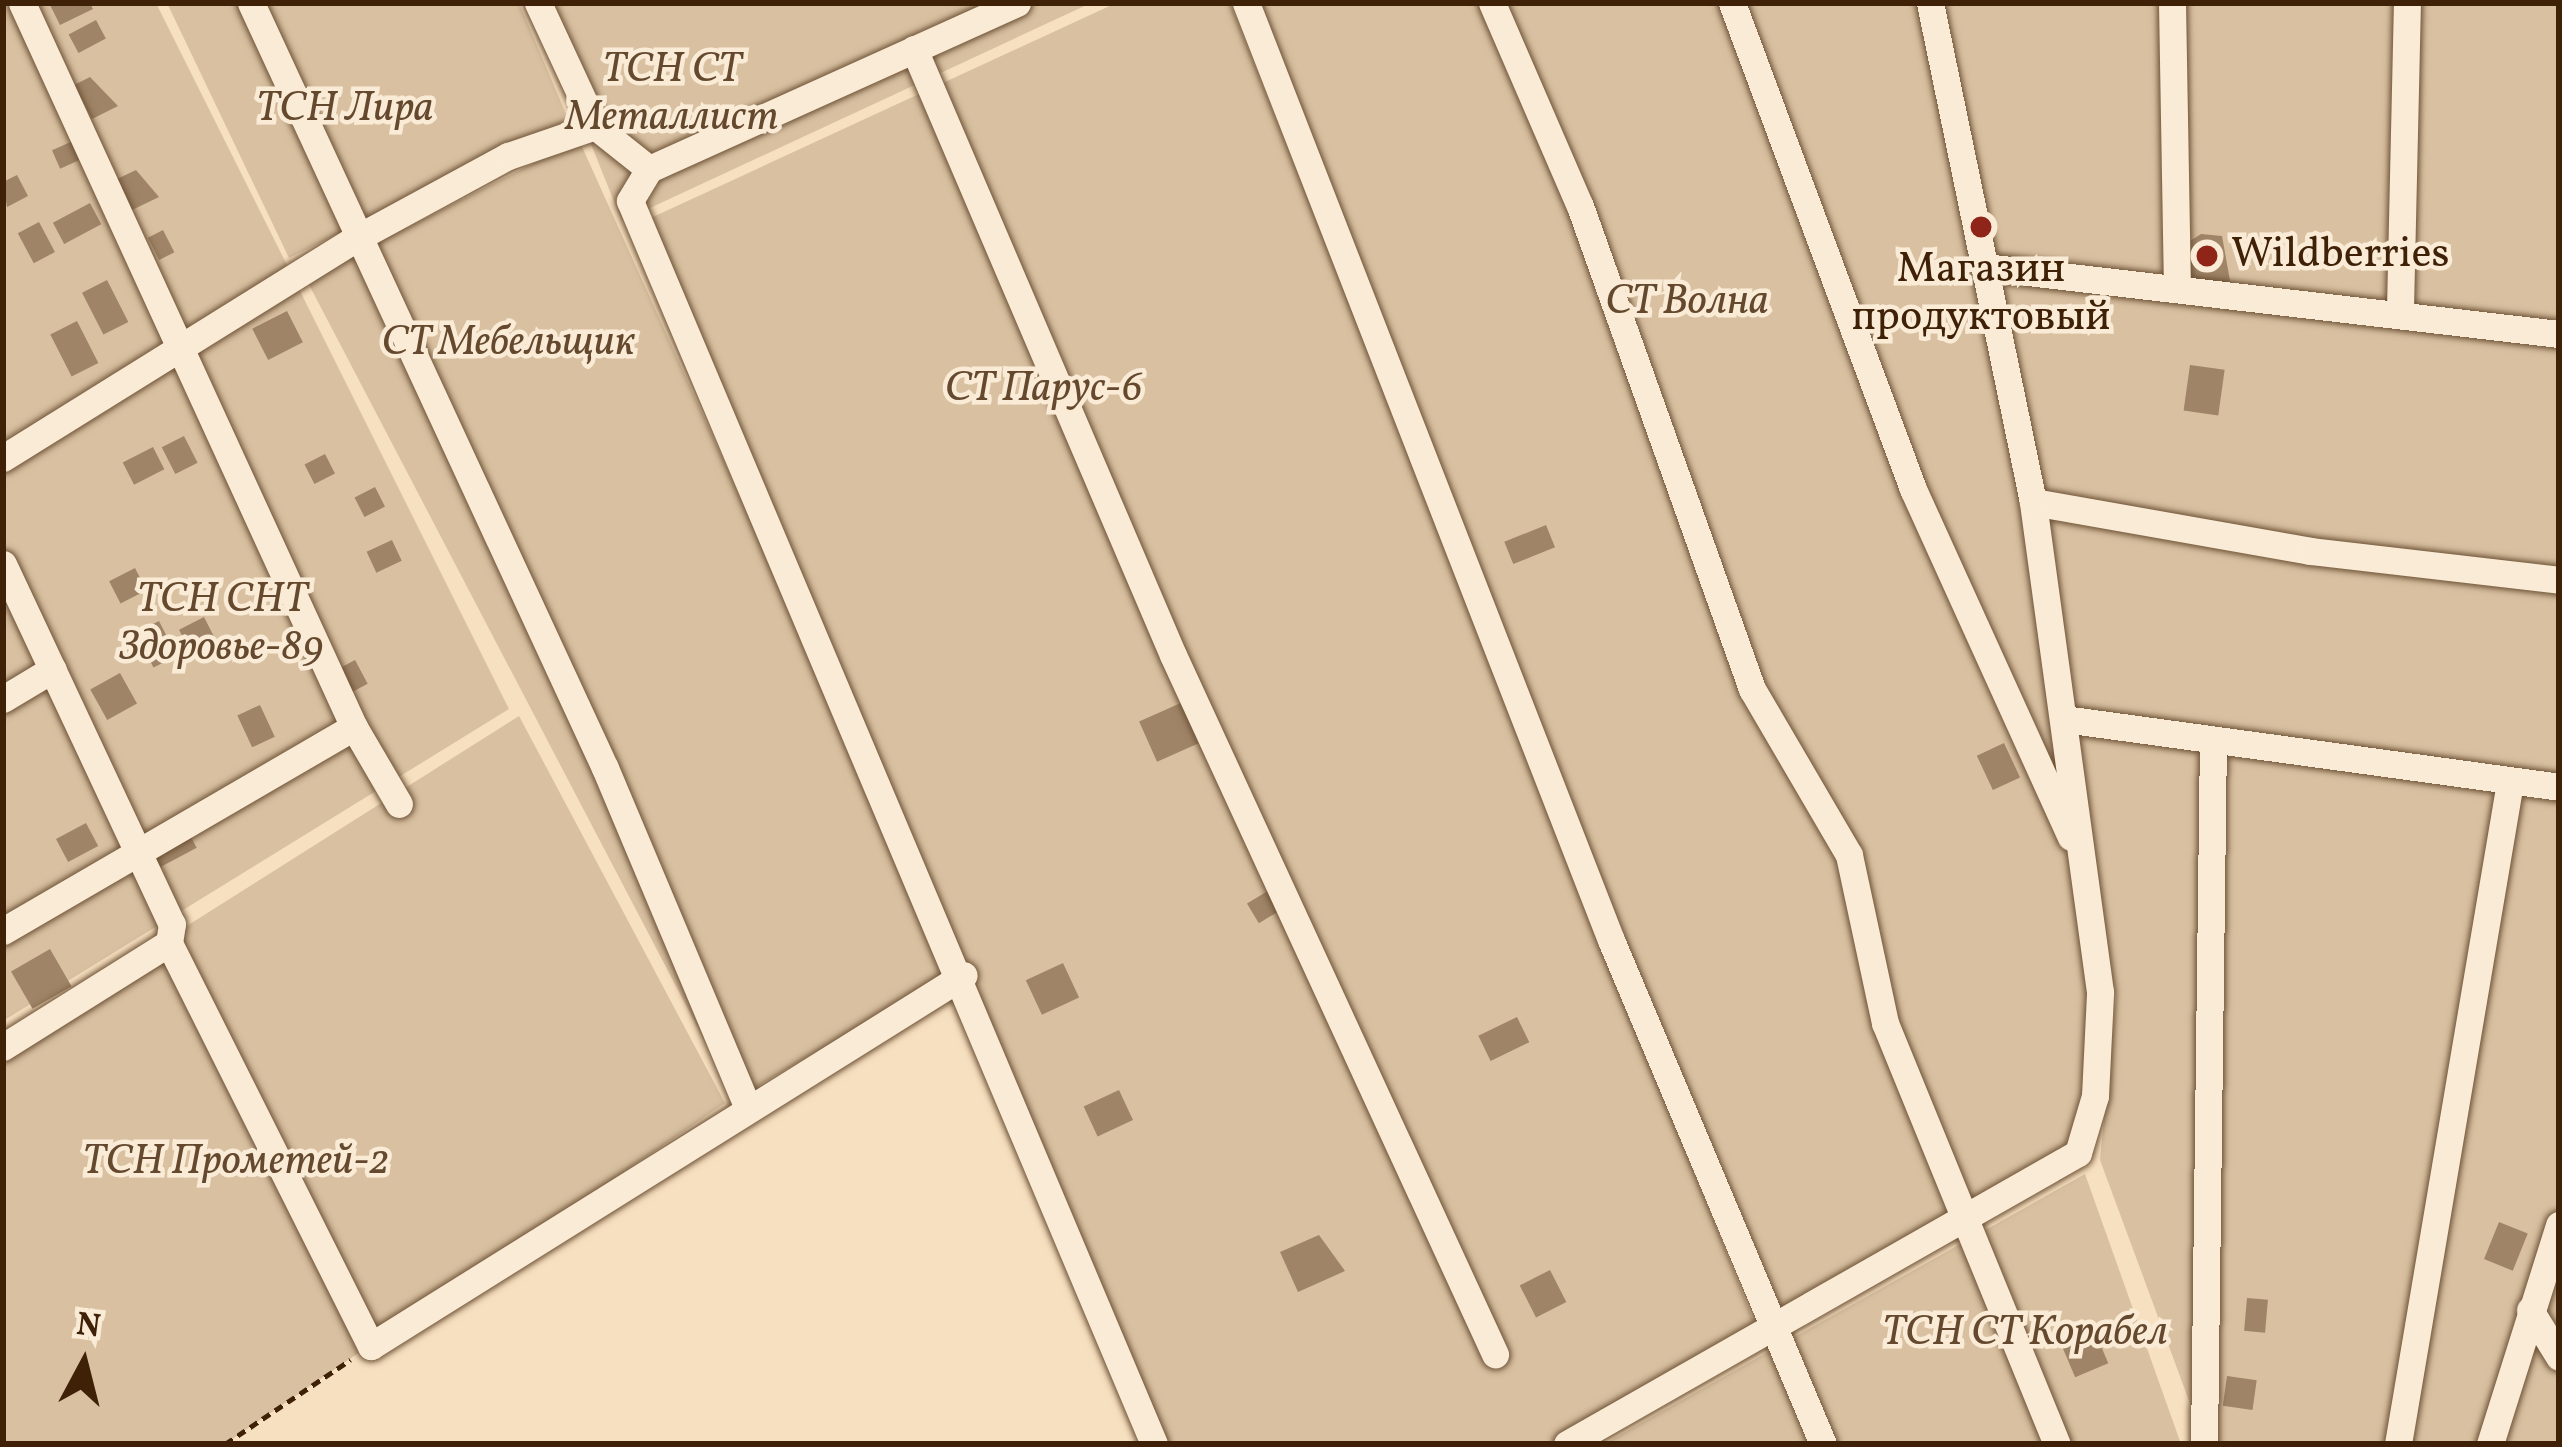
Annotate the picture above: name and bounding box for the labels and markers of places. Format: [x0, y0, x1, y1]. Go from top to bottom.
marker: Магазин продуктовый [1968, 214, 1994, 240]
place label: Wildberries [2231, 231, 2449, 281]
marker: Wildberries [2194, 243, 2220, 269]
place label: Магазин продуктовый [1851, 246, 2111, 344]

